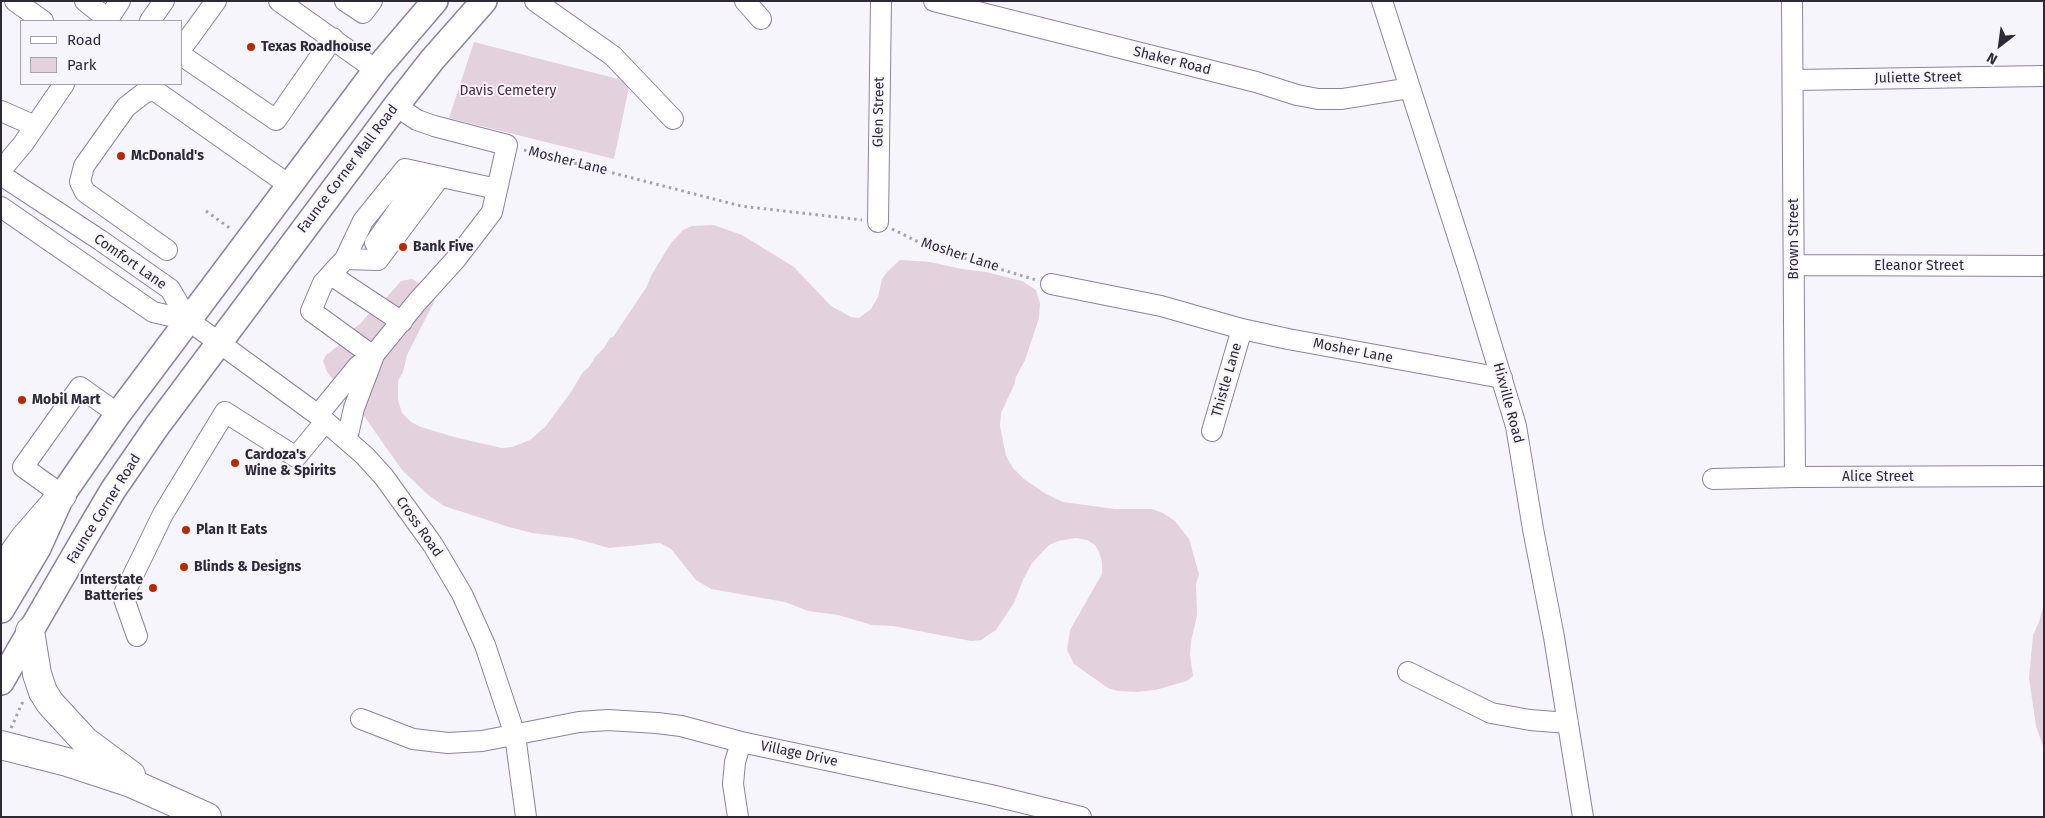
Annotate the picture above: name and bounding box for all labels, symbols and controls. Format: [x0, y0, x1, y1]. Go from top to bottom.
legend [20, 20, 182, 85]
north arrow [1975, 20, 2025, 70]
text: Road [67, 31, 102, 49]
place label: Texas Roadhouse [261, 39, 371, 55]
marker: Texas Roadhouse [245, 41, 257, 53]
street label: Shaker Road [1131, 43, 1213, 79]
text: N [1984, 49, 2001, 68]
text: Park [67, 56, 97, 74]
street label: Juliette Street [1874, 69, 1962, 87]
street label: Glen Street [870, 77, 888, 147]
park label: Davis Cemetery [460, 83, 556, 99]
street label: Faunce Corner Mall Road [294, 101, 402, 237]
street label: Mosher Lane [527, 143, 609, 179]
place label: McDonald's [131, 148, 204, 164]
marker: McDonald's [115, 150, 127, 162]
street label: Brown Street [1786, 198, 1802, 280]
street label: Comfort Lane [90, 231, 170, 293]
street label: Mosher Lane [919, 235, 1001, 275]
place label: Bank Five [413, 239, 474, 255]
marker: Bank Five [397, 241, 409, 253]
street label: Eleanor Street [1874, 258, 1964, 274]
street label: Mosher Lane [1312, 335, 1394, 367]
street label: Thistle Lane [1208, 341, 1246, 419]
street label: Hixville Road [1489, 361, 1527, 445]
place label: Mobil Mart [32, 392, 101, 408]
marker: Mobil Mart [16, 394, 28, 406]
place label: Cardoza's Wine & Spirits [245, 447, 336, 480]
street label: Faunce Corner Road [63, 451, 145, 567]
marker: Cardoza's Wine & Spirits [229, 457, 241, 469]
street label: Alice Street [1842, 469, 1914, 485]
street label: Cross Road [392, 494, 446, 560]
place label: Plan It Eats [196, 522, 267, 538]
marker: Plan It Eats [180, 524, 192, 536]
place label: Blinds & Designs [194, 559, 301, 575]
marker: Blinds & Designs [178, 561, 190, 573]
place label: Interstate Batteries [80, 572, 143, 604]
marker: Interstate Batteries [147, 582, 159, 594]
street label: Village Drive [759, 738, 839, 770]

